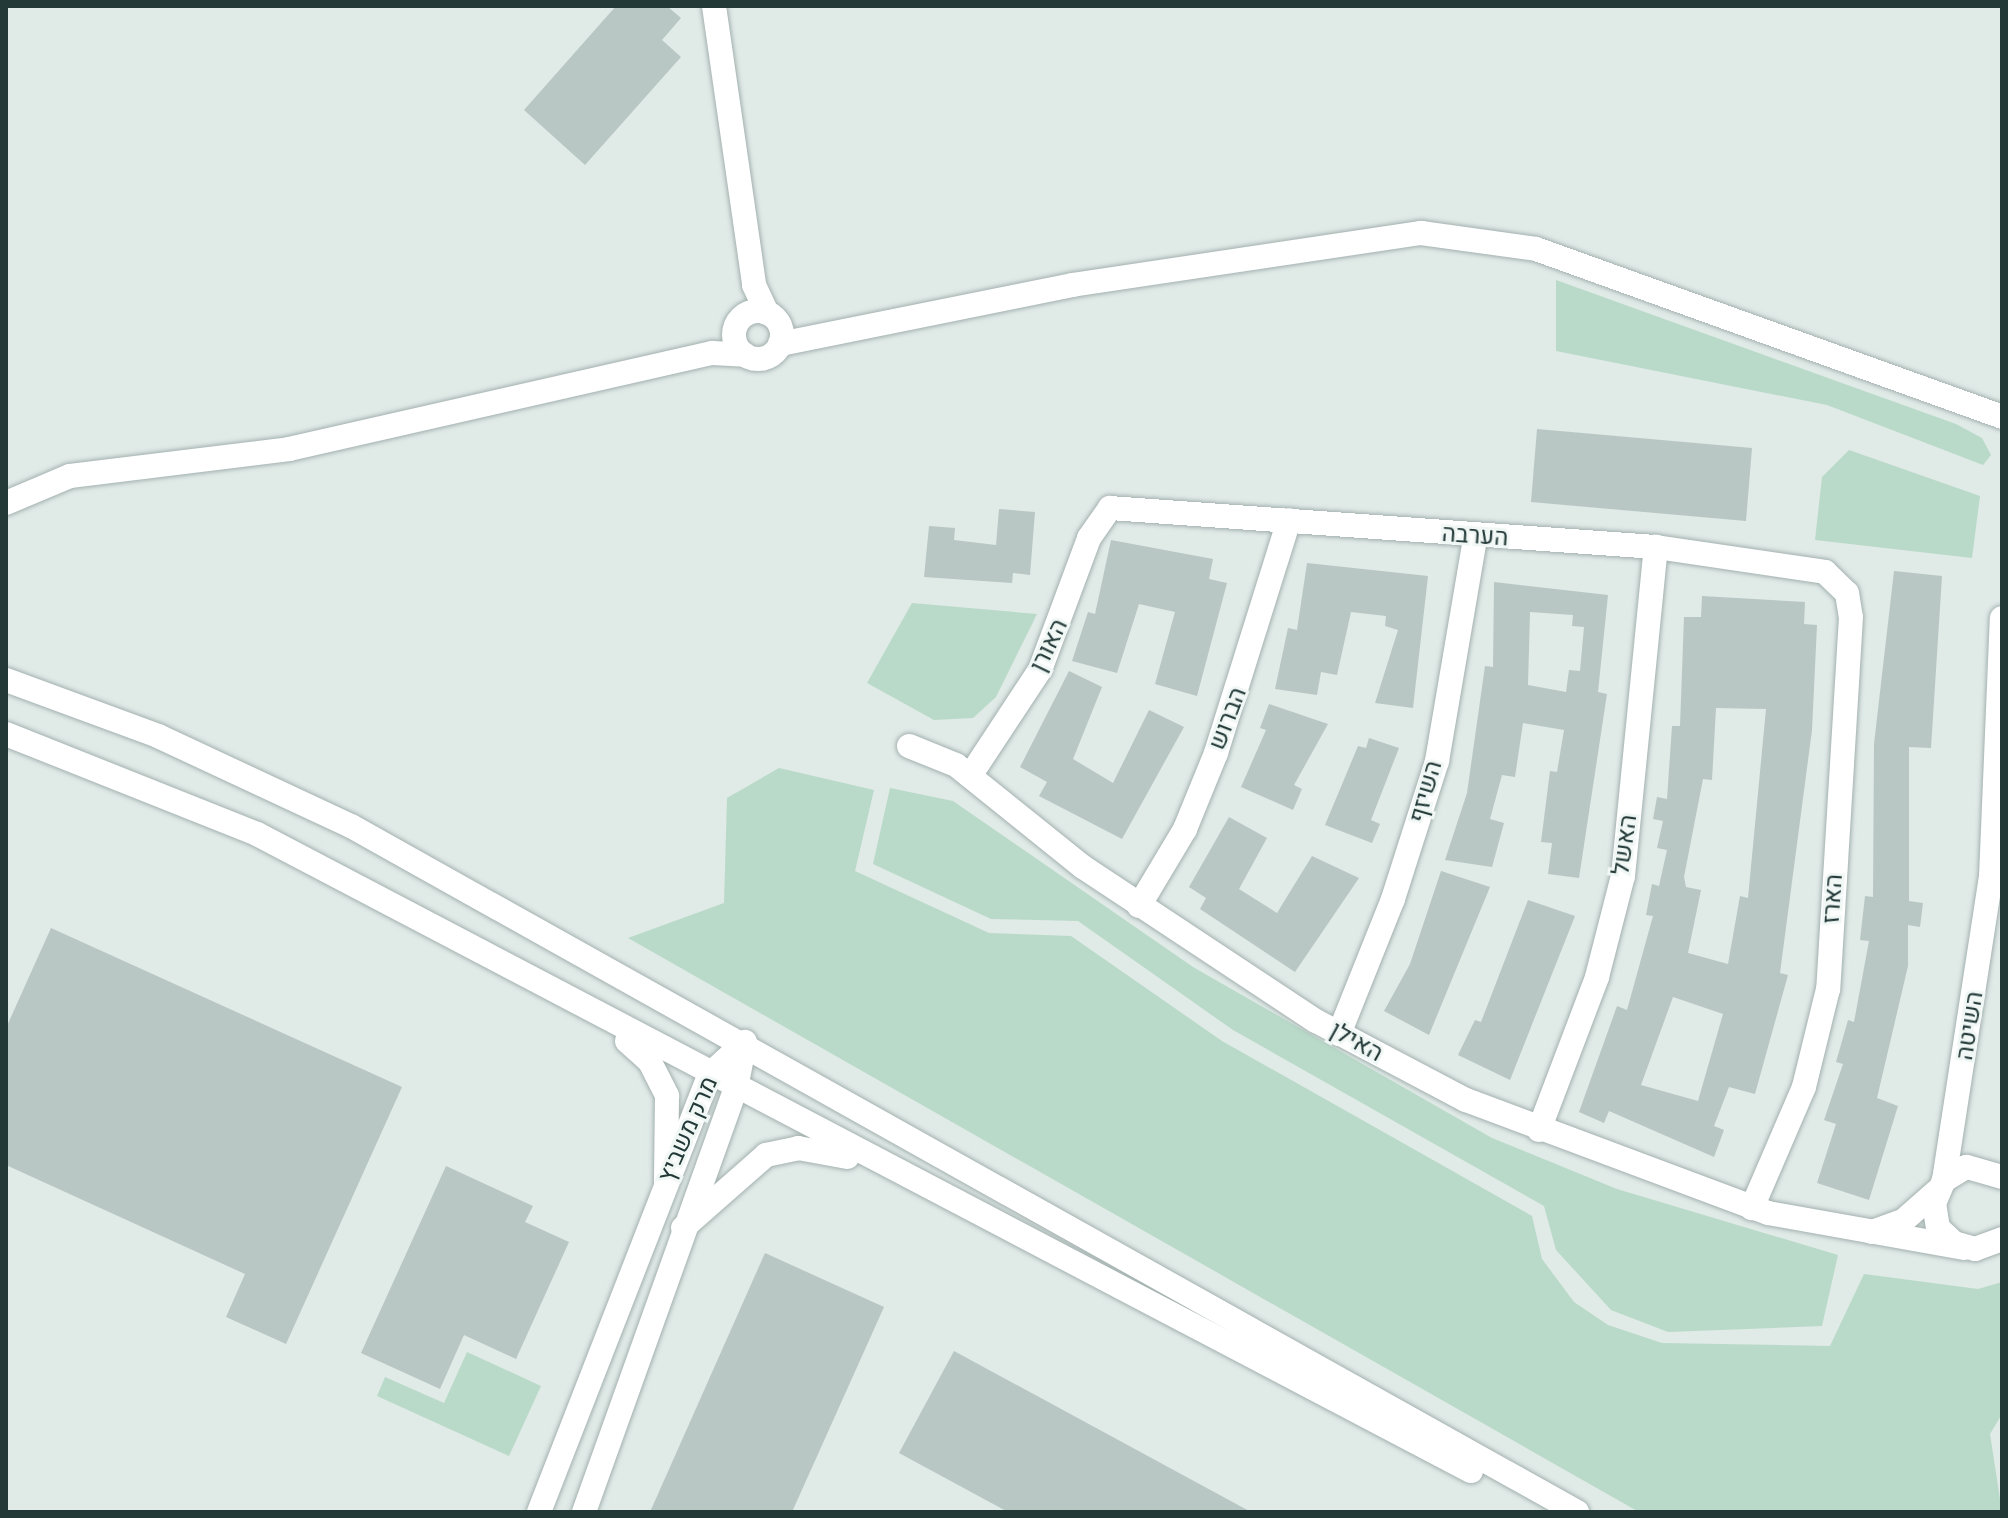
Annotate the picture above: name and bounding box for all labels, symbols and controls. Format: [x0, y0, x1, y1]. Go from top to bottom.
street label: הערבה [1441, 520, 1509, 554]
street label: האורן [1025, 615, 1075, 677]
street label: הברוש [1204, 684, 1254, 754]
street label: השיזף [1404, 758, 1450, 826]
street label: האשל [1608, 813, 1644, 877]
street label: הארז [1818, 873, 1850, 925]
street label: השיטה [1951, 990, 1991, 1062]
street label: האילן [1325, 1017, 1387, 1069]
street label: מרק משביץ [653, 1073, 725, 1187]

